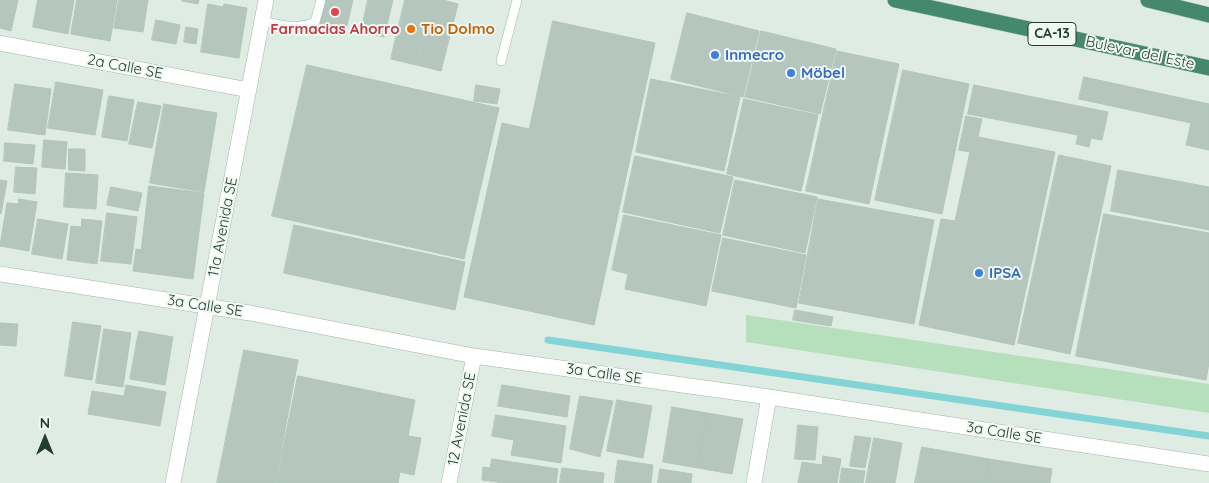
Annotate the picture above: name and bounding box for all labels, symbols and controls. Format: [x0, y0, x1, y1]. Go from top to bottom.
marker: Farmacias Ahorro [329, 6, 341, 18]
place label: Farmacias Ahorro [270, 20, 400, 38]
place label: Tio Dolmo [421, 20, 495, 38]
road number: CA-13 [1028, 22, 1076, 46]
marker: Tio Dolmo [405, 23, 417, 35]
street label: Bulevar del Este [1084, 33, 1196, 73]
place label: Inmecro [725, 46, 784, 64]
marker: Inmecro [709, 49, 721, 61]
street label: 2a Calle SE [86, 51, 164, 83]
place label: Möbel [801, 64, 845, 82]
marker: Möbel [785, 67, 797, 79]
street label: 11a Avenida SE [205, 176, 241, 278]
place label: IPSA [989, 264, 1021, 282]
marker: IPSA [973, 267, 985, 279]
street label: 3a Calle SE [166, 291, 244, 321]
street label: 3a Calle SE [565, 360, 643, 388]
street label: 12 Avenida SE [444, 371, 480, 467]
north arrow [20, 413, 70, 463]
text: N [40, 414, 50, 432]
street label: 3a Calle SE [965, 418, 1043, 448]

